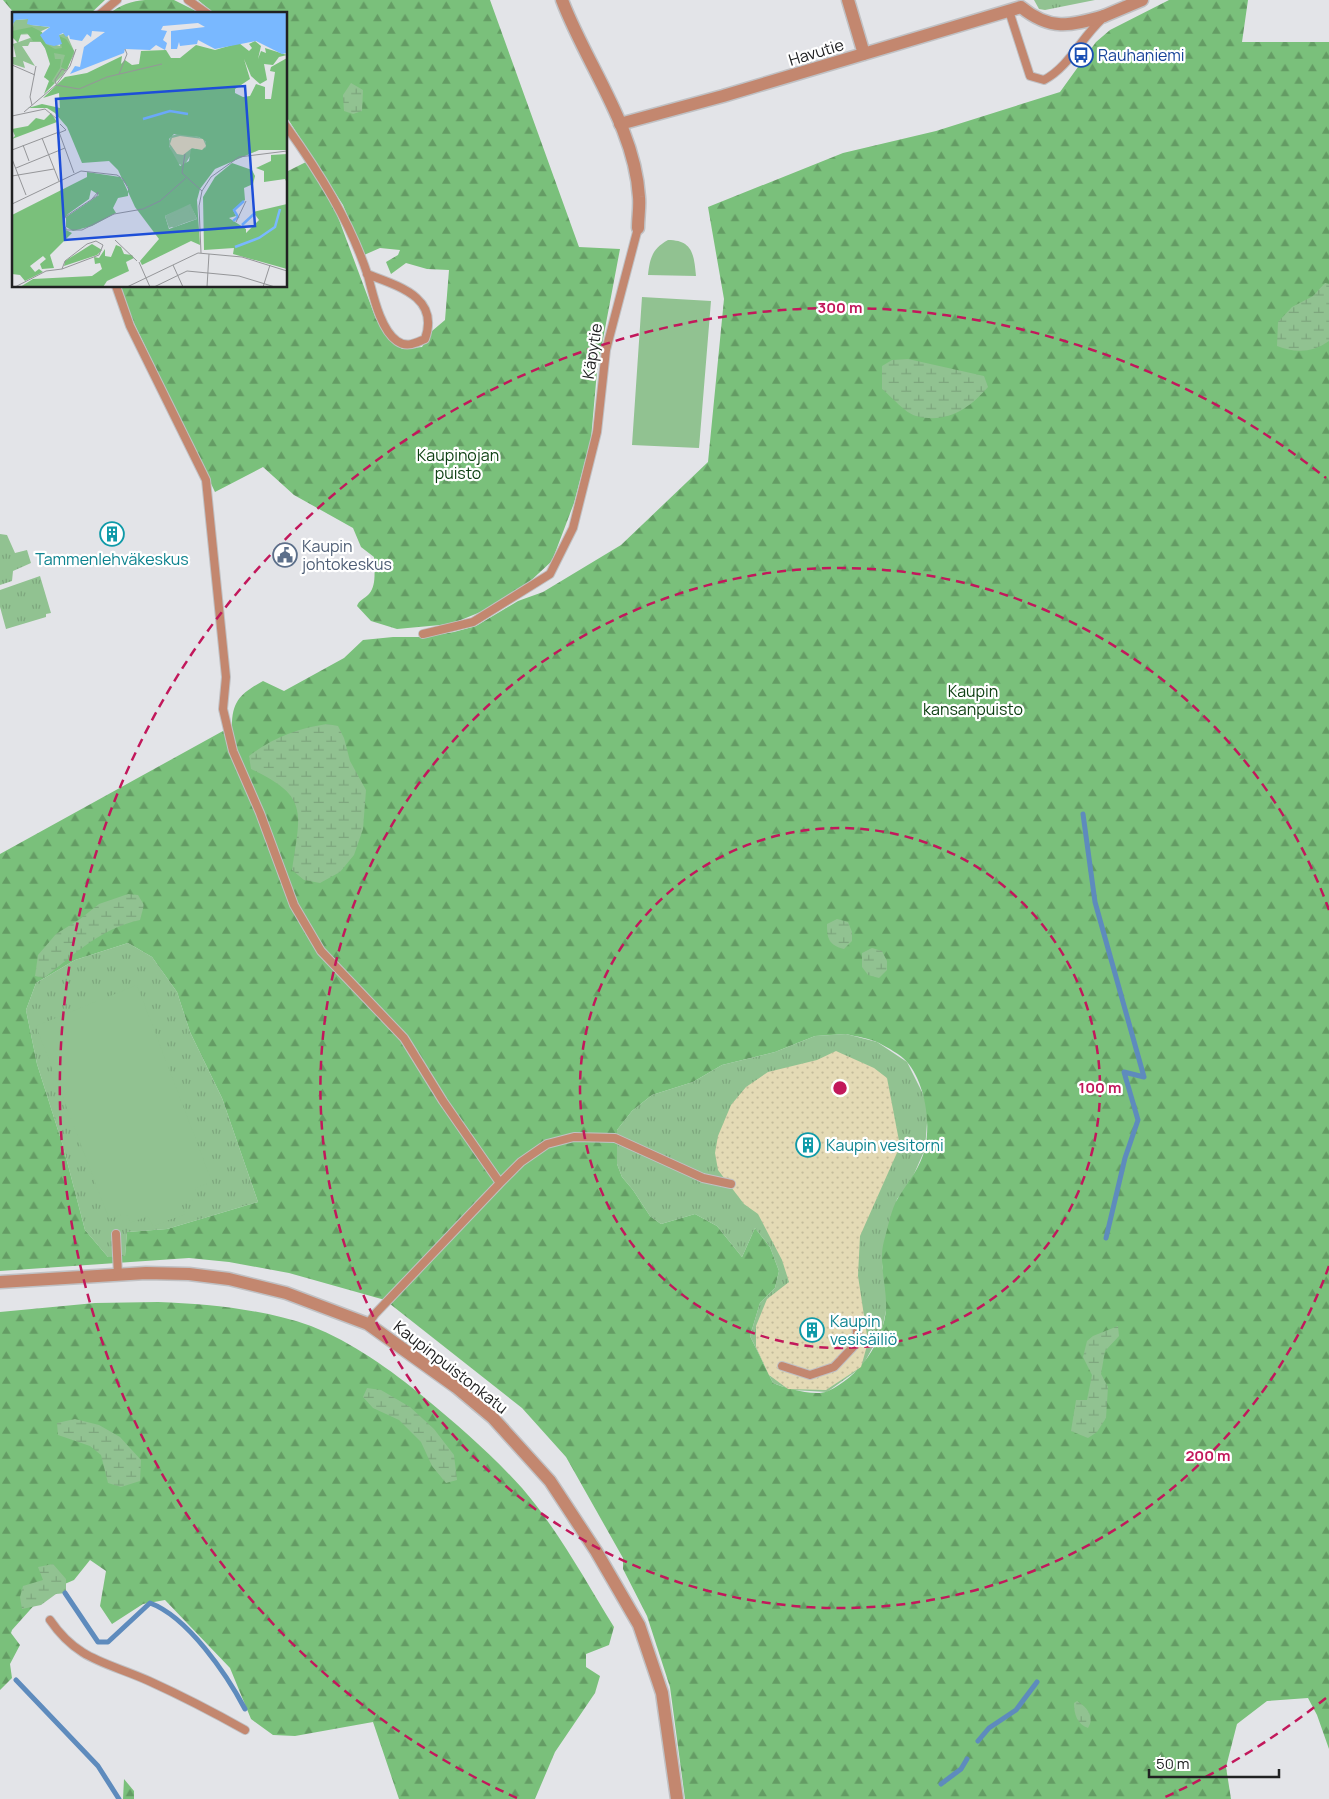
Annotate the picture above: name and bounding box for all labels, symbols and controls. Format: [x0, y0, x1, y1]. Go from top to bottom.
inset map [12, 12, 288, 288]
street label: Havutie [786, 33, 846, 71]
bus stop icon: Rauhaniemi [1068, 42, 1094, 68]
place label: Rauhaniemi [1098, 44, 1185, 66]
text: 300 m [818, 297, 862, 318]
street label: Käpytie [577, 322, 607, 380]
park label: Kaupinojan puisto [417, 444, 499, 484]
building icon: Tammenlehväkeskus [99, 521, 125, 547]
place label: Kaupin johtokeskus [301, 535, 392, 575]
public building icon: Kaupin johtokeskus [272, 542, 298, 568]
place label: Tammenlehväkeskus [35, 548, 189, 570]
park label: Kaupin kansanpuisto [923, 680, 1023, 720]
text: 100 m [1079, 1077, 1121, 1098]
centre of rings [831, 1079, 849, 1097]
building icon: Kaupin vesitorni [795, 1132, 821, 1158]
place label: Kaupin vesitorni [826, 1134, 944, 1156]
place label: Kaupin vesisäiliö [830, 1310, 897, 1350]
street label: Kaupinpuistonkatu [389, 1315, 513, 1419]
building icon: Kaupin vesisäiliö [799, 1317, 825, 1343]
text: 200 m [1185, 1445, 1231, 1466]
scale bar [1149, 1746, 1279, 1778]
text: 50 m [1156, 1753, 1190, 1774]

